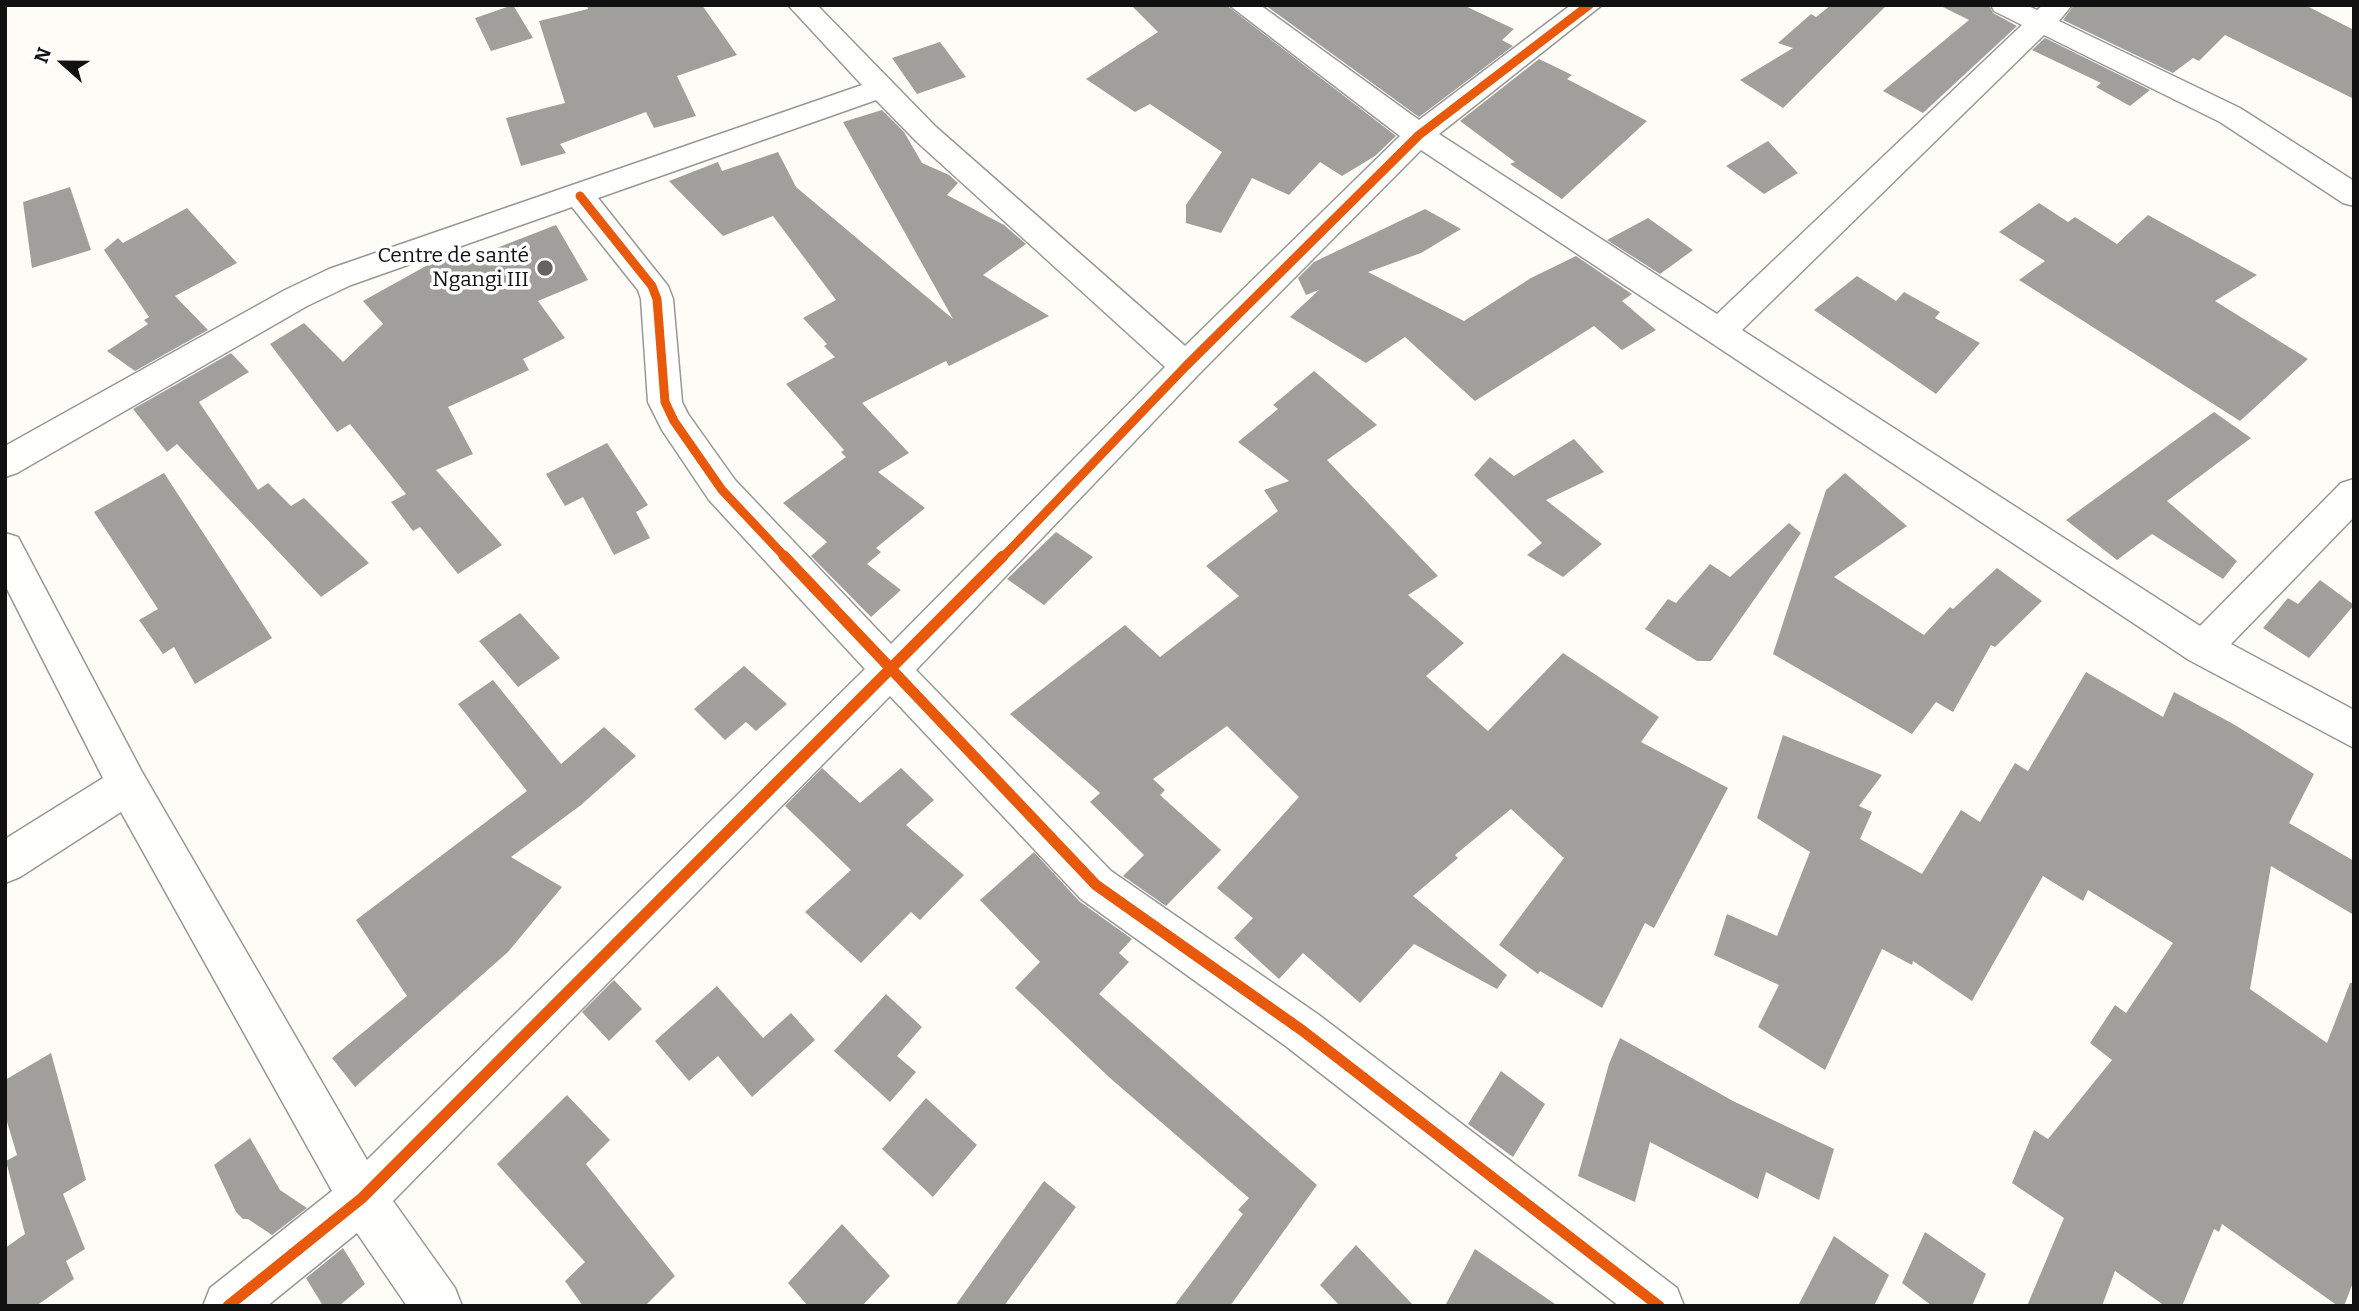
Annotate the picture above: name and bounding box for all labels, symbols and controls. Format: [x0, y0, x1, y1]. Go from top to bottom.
north arrow [28, 28, 98, 98]
text: N [30, 44, 56, 66]
place label: Centre de santé Ngangi III [377, 243, 529, 293]
marker: Centre de santé Ngangi III [535, 258, 555, 278]

